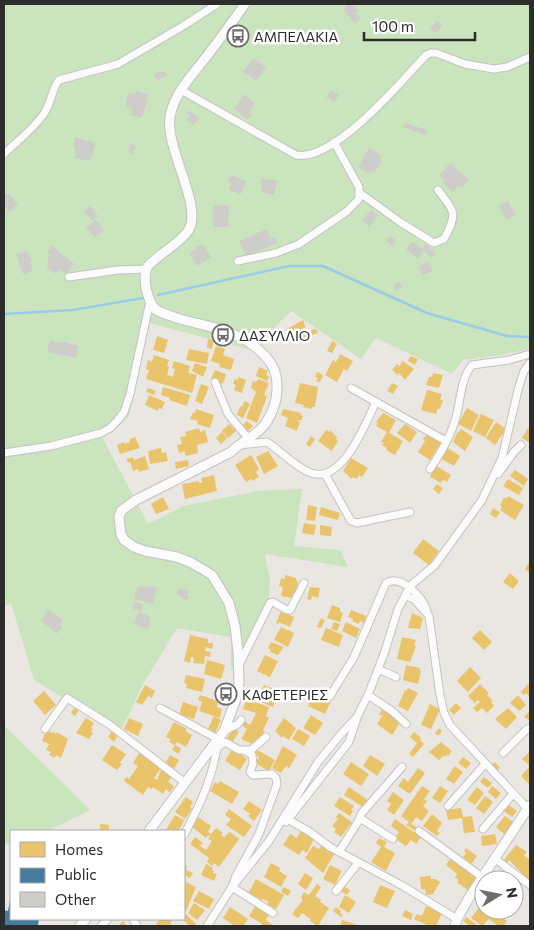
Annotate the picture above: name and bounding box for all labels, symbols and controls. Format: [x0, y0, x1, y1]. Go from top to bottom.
scale bar [364, 10, 475, 42]
text: 100 m [372, 17, 414, 35]
bus stop icon: ΑΜΠΕΛΑΚΙΑ [226, 24, 250, 48]
place label: ΑΜΠΕΛΑΚΙΑ [254, 28, 338, 45]
bus stop icon: ΔΑΣΥΛΛΙΟ [211, 323, 235, 347]
place label: ΔΑΣΥΛΛΙΟ [239, 327, 310, 344]
bus stop icon: ΚΑΦΕΤΕΡΙΕΣ [214, 682, 238, 706]
place label: ΚΑΦΕΤΕΡΙΕΣ [242, 686, 328, 703]
legend [10, 830, 185, 920]
text: Homes [55, 840, 103, 858]
text: Public [55, 865, 97, 883]
north arrow [474, 870, 524, 920]
text: N [503, 886, 522, 899]
text: Other [55, 890, 96, 908]

